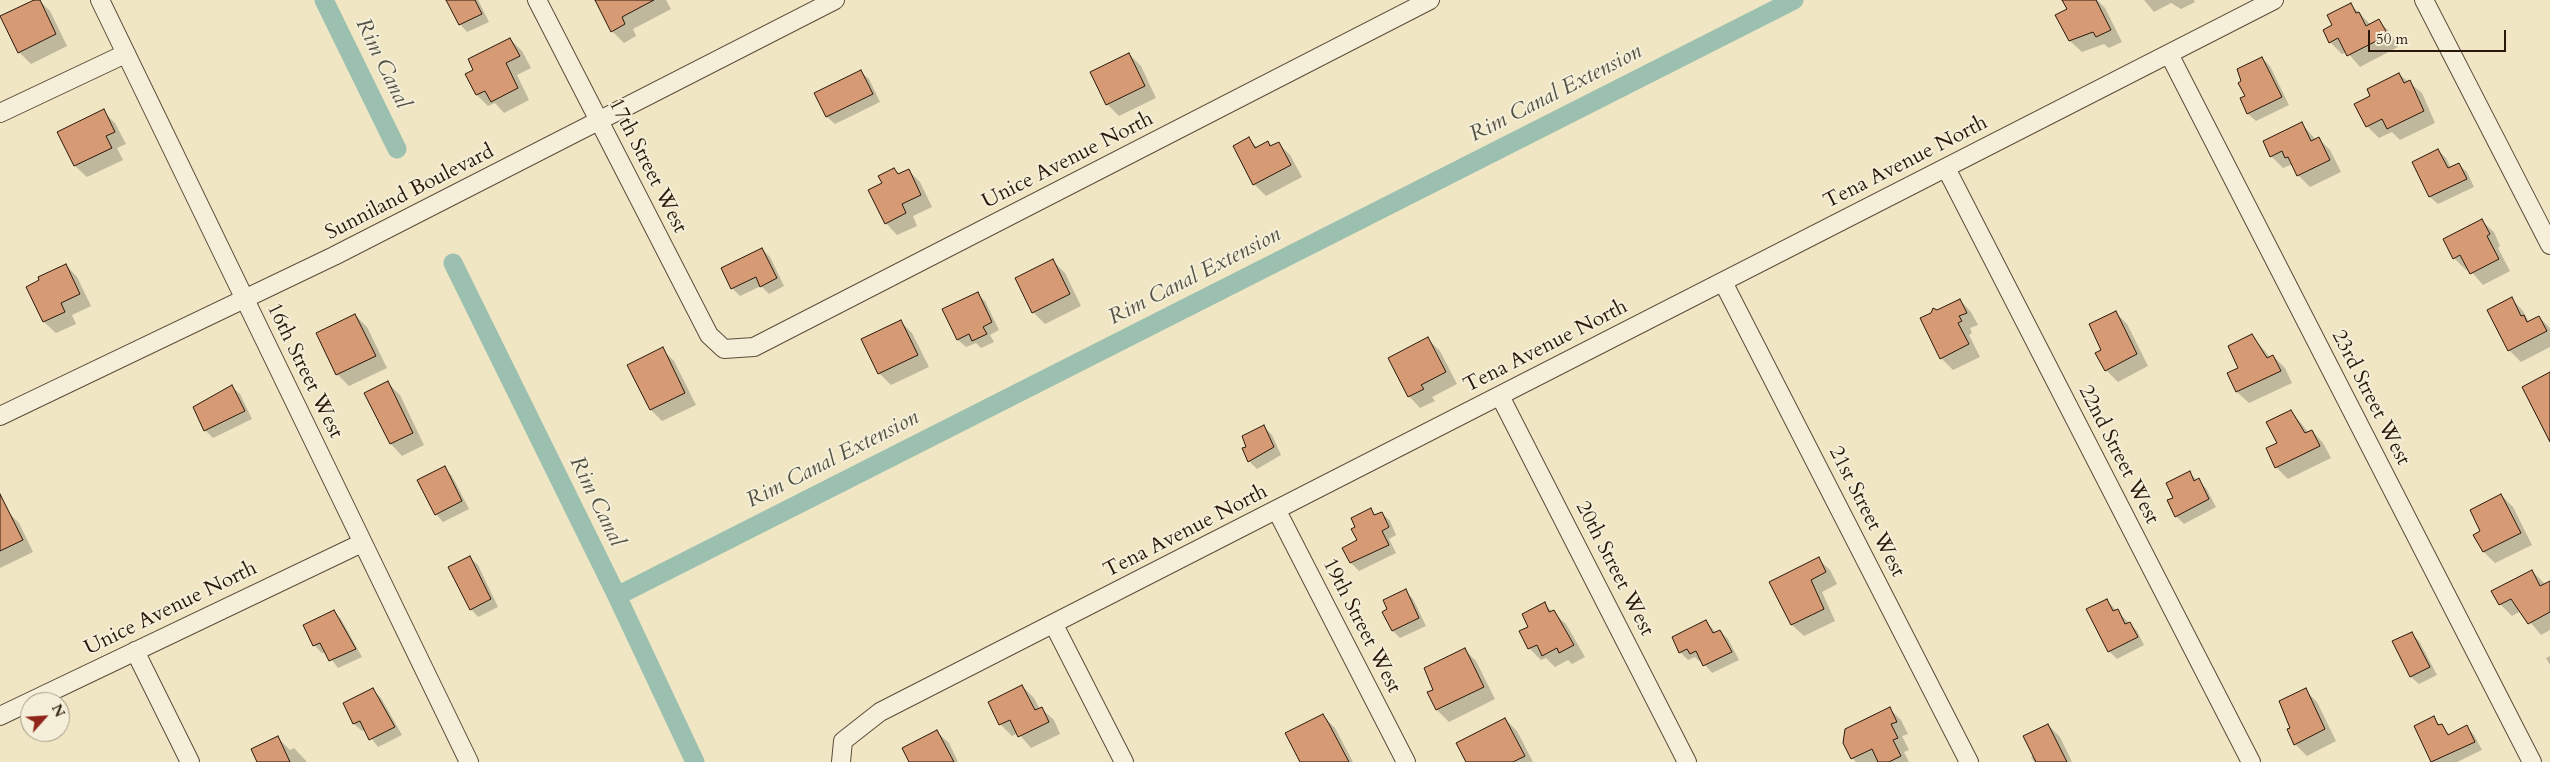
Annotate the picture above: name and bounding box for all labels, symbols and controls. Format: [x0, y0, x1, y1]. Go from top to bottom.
water label: Rim Canal [349, 14, 415, 114]
scale bar [2370, 20, 2508, 52]
text: 50 m [2376, 29, 2408, 49]
water label: Rim Canal Extension [1465, 39, 1647, 149]
street label: 17th Street West [602, 94, 692, 238]
street label: Unice Avenue North [978, 107, 1158, 215]
street label: Tena Avenue North [1820, 111, 1992, 215]
street label: Sunniland Boulevard [322, 140, 498, 246]
water label: Rim Canal Extension [1104, 222, 1286, 332]
street label: Tena Avenue North [1460, 295, 1632, 399]
street label: 16th Street West [260, 299, 348, 443]
street label: 23rd Street West [2325, 326, 2415, 470]
street label: 22nd Street West [2072, 381, 2164, 529]
water label: Rim Canal Extension [742, 405, 924, 515]
street label: 21st Street West [1822, 442, 1910, 582]
water label: Rim Canal [563, 452, 629, 552]
street label: Tena Avenue North [1100, 480, 1272, 584]
street label: 20th Street West [1569, 497, 1659, 641]
street label: 19th Street West [1316, 554, 1406, 698]
street label: Unice Avenue North [81, 556, 261, 662]
north arrow [20, 692, 70, 742]
text: N [47, 701, 69, 720]

